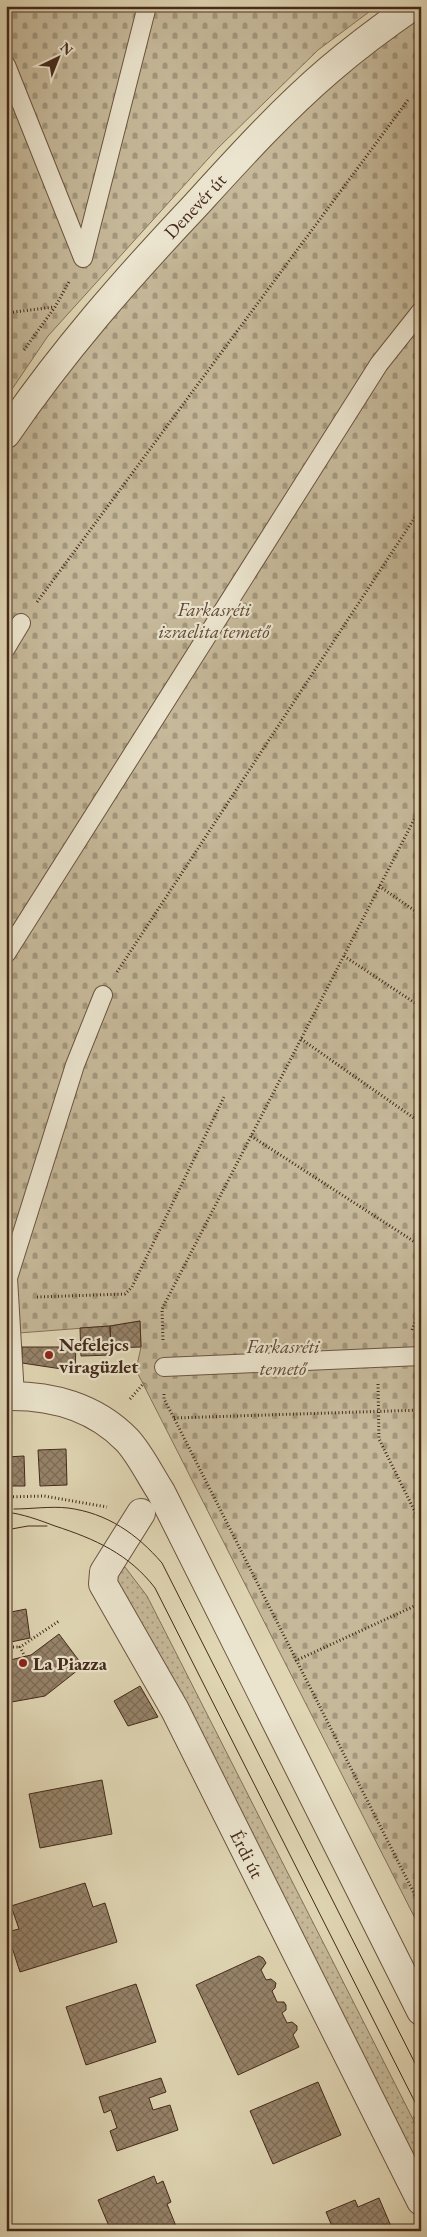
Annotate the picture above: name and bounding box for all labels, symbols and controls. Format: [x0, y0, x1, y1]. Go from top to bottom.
north arrow [32, 32, 82, 82]
text: N [57, 38, 78, 59]
street label: Denevér út [158, 168, 232, 244]
park label: Farkasréti izraelita temető [159, 597, 271, 644]
place label: Nefelejcs viragüzlet [59, 1332, 138, 1379]
park label: Farkasréti temető [245, 1334, 321, 1381]
marker: Nefelejcs viragüzlet [43, 1349, 55, 1361]
place label: La Piazza [33, 1651, 108, 1676]
marker: La Piazza [17, 1657, 29, 1669]
street label: Érdi út [224, 1826, 270, 1882]

